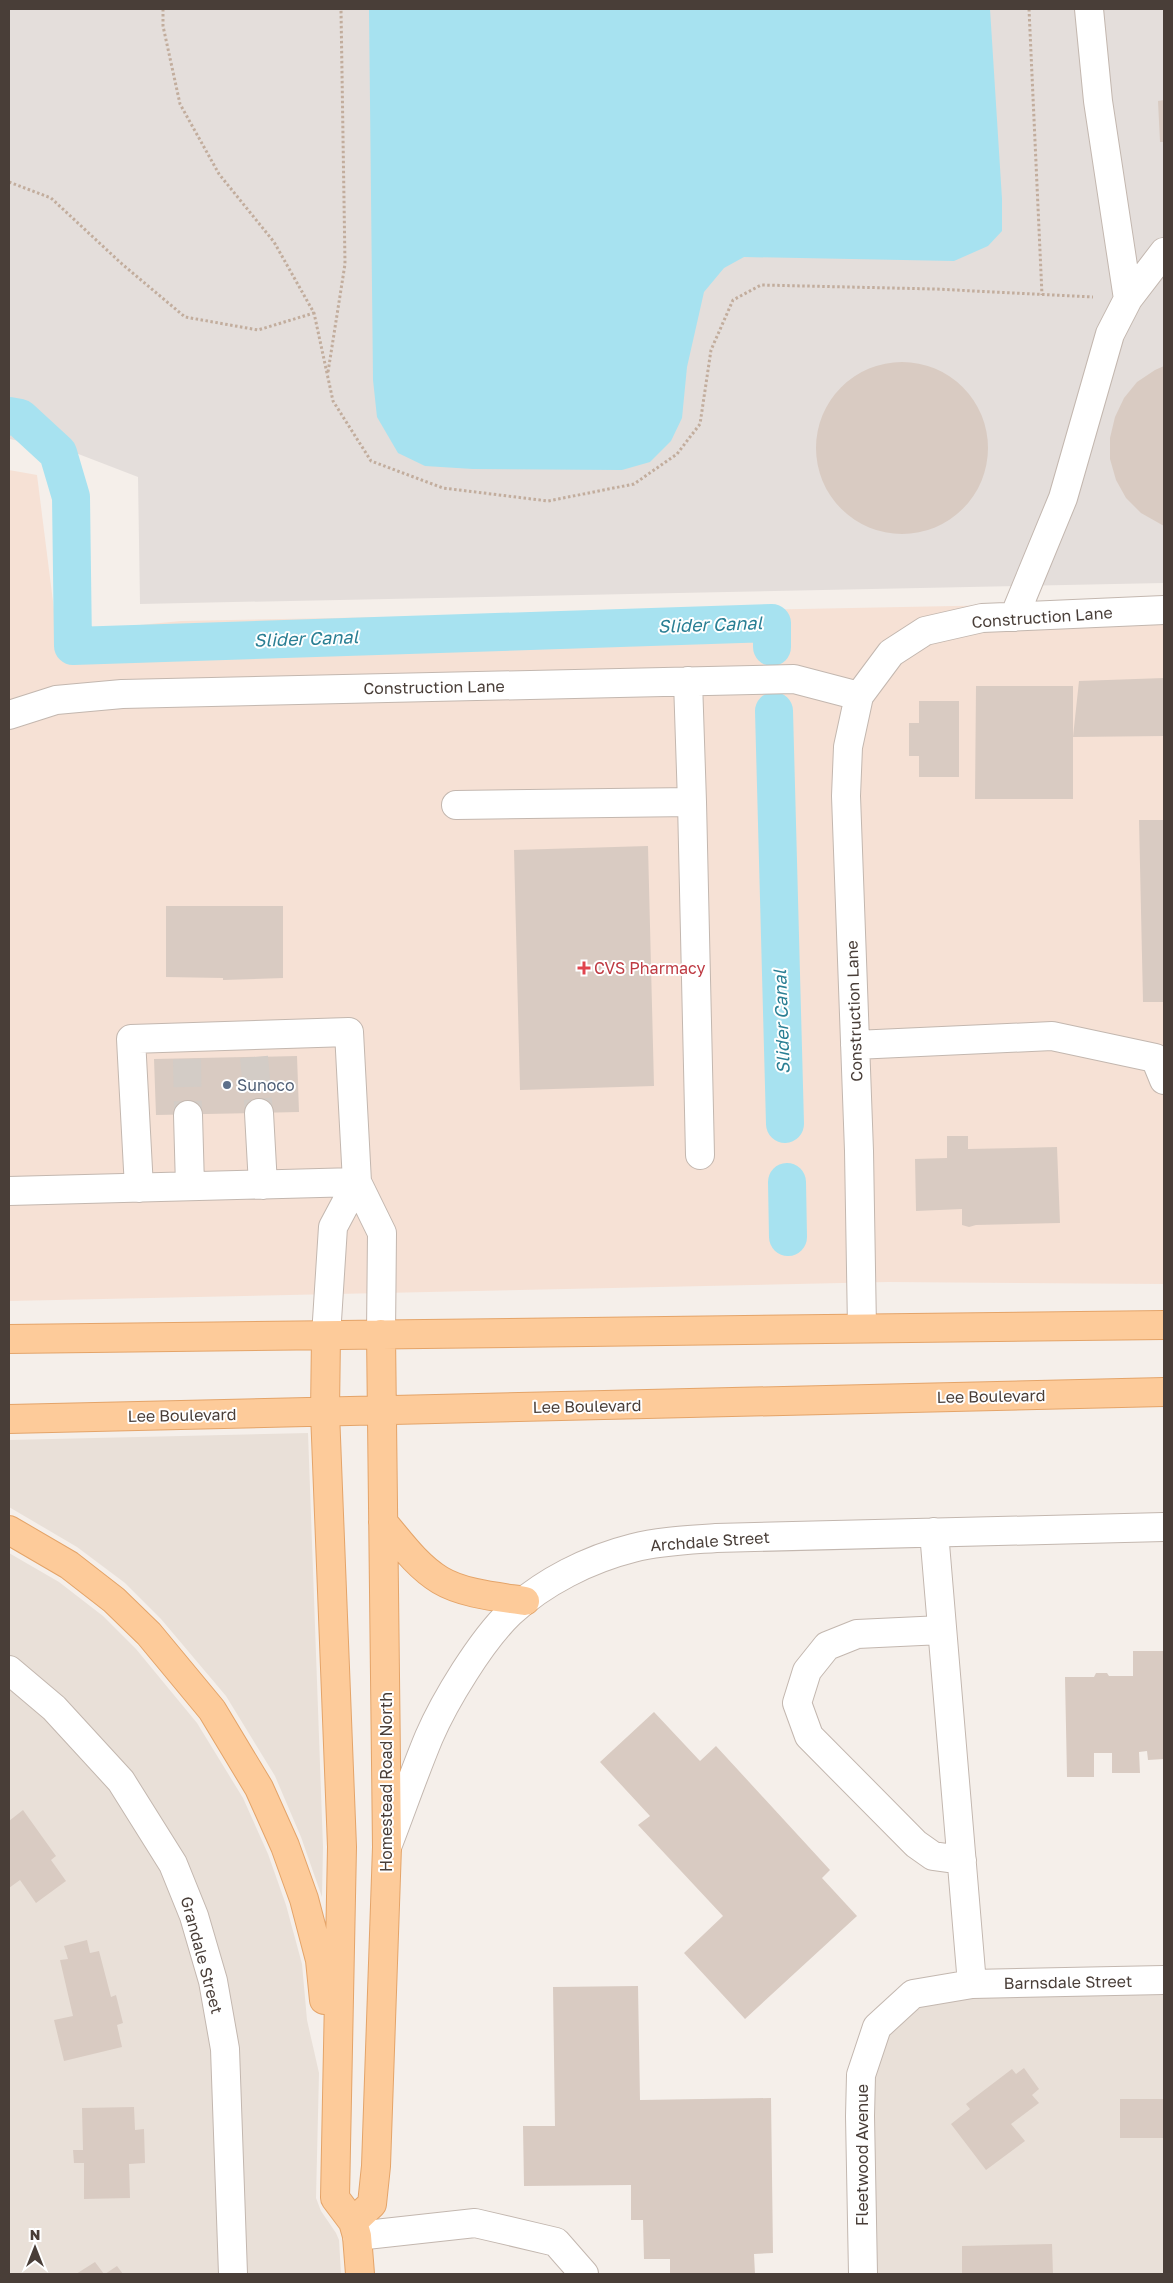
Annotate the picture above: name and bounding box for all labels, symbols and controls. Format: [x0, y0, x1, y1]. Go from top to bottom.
street label: Construction Lane [971, 602, 1113, 632]
water label: Slider Canal [657, 611, 764, 637]
water label: Slider Canal [253, 625, 360, 651]
street label: Construction Lane [363, 676, 505, 698]
street label: Construction Lane [842, 940, 866, 1082]
place label: CVS Pharmacy [594, 958, 705, 978]
marker: CVS Pharmacy [578, 962, 590, 974]
water label: Slider Canal [768, 968, 794, 1075]
place label: Sunoco [237, 1075, 295, 1095]
marker: Sunoco [221, 1079, 233, 1091]
street label: Lee Boulevard [936, 1385, 1046, 1407]
street label: Lee Boulevard [532, 1395, 642, 1417]
street label: Lee Boulevard [127, 1404, 237, 1426]
street label: Archdale Street [650, 1527, 770, 1555]
street label: Homestead Road North [376, 1692, 396, 1872]
street label: Grandale Street [177, 1894, 227, 2016]
street label: Barnsdale Street [1003, 1971, 1133, 1993]
street label: Fleetwood Avenue [852, 2084, 872, 2226]
north arrow [10, 2223, 60, 2273]
text: N [30, 2226, 40, 2243]

